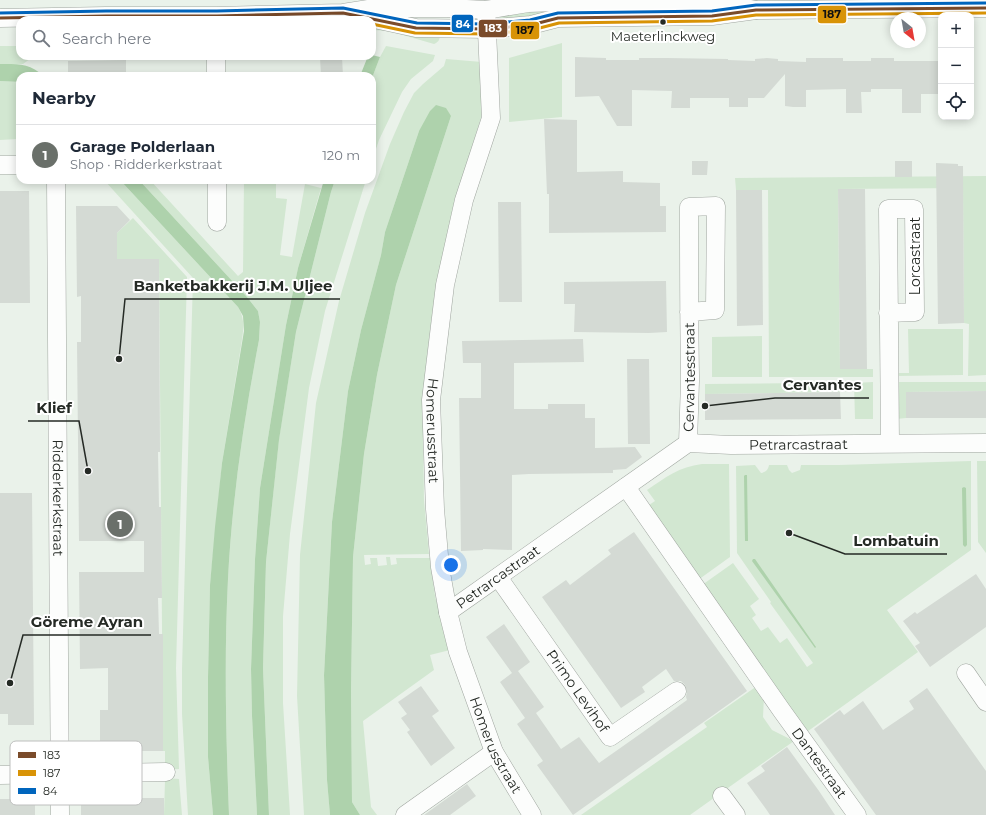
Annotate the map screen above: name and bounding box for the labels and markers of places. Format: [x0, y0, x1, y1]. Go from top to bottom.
marker: Maeterlinckweg [658, 17, 668, 27]
place label: Maeterlinckweg [611, 28, 715, 44]
callout: Banketbakkerij J.M. Uljee [125, 272, 340, 299]
callout: Cervantes [775, 371, 869, 398]
callout: Klief [28, 394, 79, 421]
pin: 1 [107, 509, 133, 539]
callout: Lombatuin [845, 527, 947, 554]
callout: Göreme Ayran [23, 608, 151, 635]

